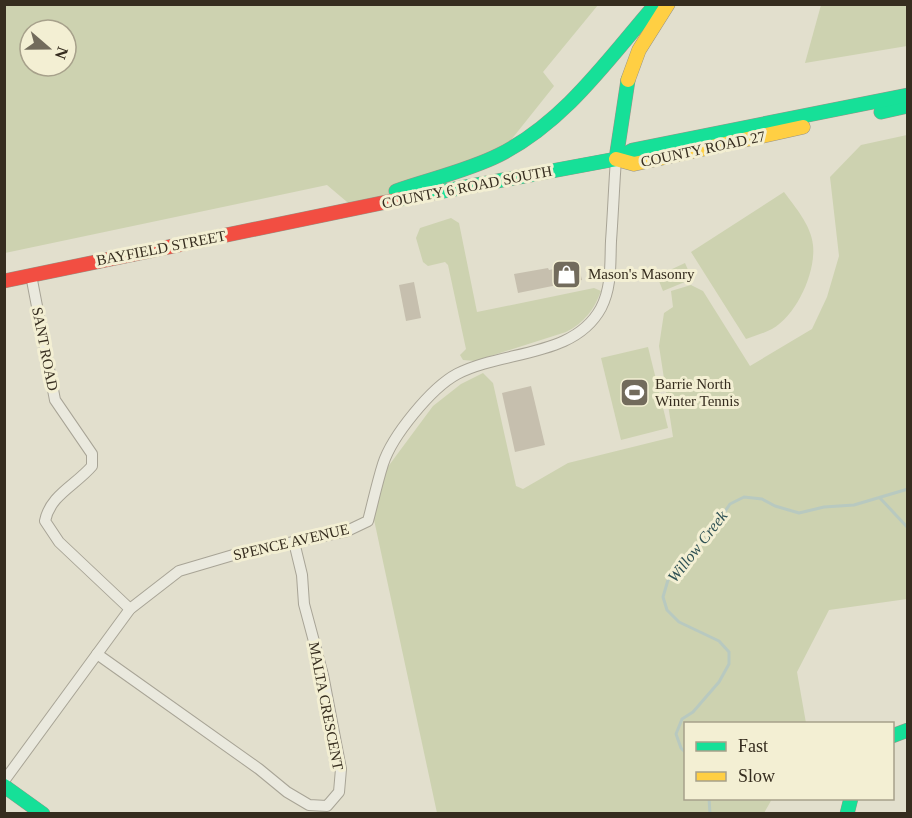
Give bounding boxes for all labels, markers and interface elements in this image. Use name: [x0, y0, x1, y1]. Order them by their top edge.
north arrow: [18, 18, 78, 78]
text: N: [52, 45, 72, 62]
street label: COUNTY ROAD 27: [639, 128, 767, 170]
street label: COUNTY 6 ROAD SOUTH: [380, 163, 554, 211]
street label: BAYFIELD STREET: [95, 228, 227, 268]
shop icon: Mason's Masonry: [551, 258, 583, 290]
place label: Mason's Masonry: [588, 266, 695, 282]
street label: SANT ROAD: [29, 306, 61, 392]
place label: Barrie North Winter Tennis: [655, 376, 739, 409]
sports icon: Barrie North Winter Tennis: [618, 377, 650, 409]
water label: Willow Creek: [664, 506, 731, 585]
street label: SPENCE AVENUE: [231, 521, 351, 563]
street label: MALTA CRESCENT: [306, 640, 346, 772]
legend: [684, 722, 894, 800]
text: Fast: [738, 736, 768, 756]
text: Slow: [738, 766, 775, 786]

